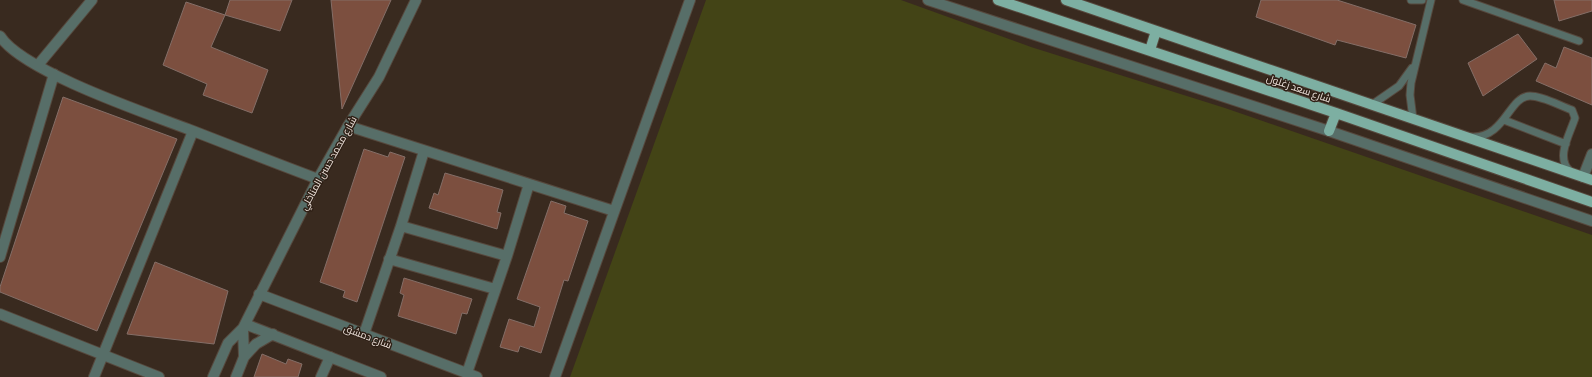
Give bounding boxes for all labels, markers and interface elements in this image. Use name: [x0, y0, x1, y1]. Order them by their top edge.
street label: شارع سعد زغلول: [1265, 71, 1333, 106]
street label: شارع محمد حسن المناخلي: [297, 114, 361, 213]
street label: شارع دمشق: [342, 321, 394, 352]

